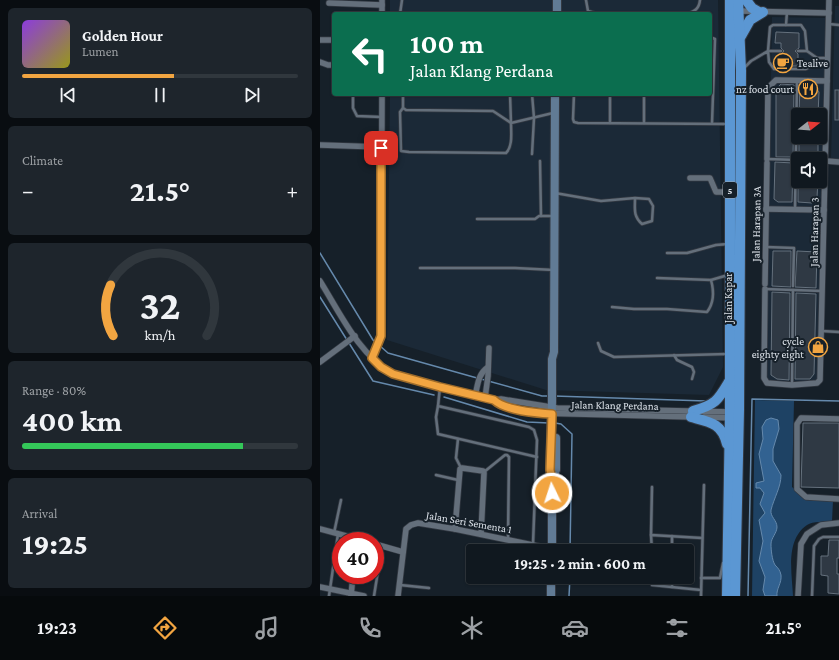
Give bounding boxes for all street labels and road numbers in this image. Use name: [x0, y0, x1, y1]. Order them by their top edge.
road number: 5: [723, 182, 737, 198]
street label: Jalan Harapan 3A: [749, 185, 764, 263]
street label: Jalan Harapan 3: [807, 197, 822, 268]
street label: Jalan Kapar: [722, 273, 735, 324]
street label: Jalan Klang Perdana: [570, 398, 659, 413]
street label: Jalan Seri Sementa 1: [424, 508, 513, 537]

